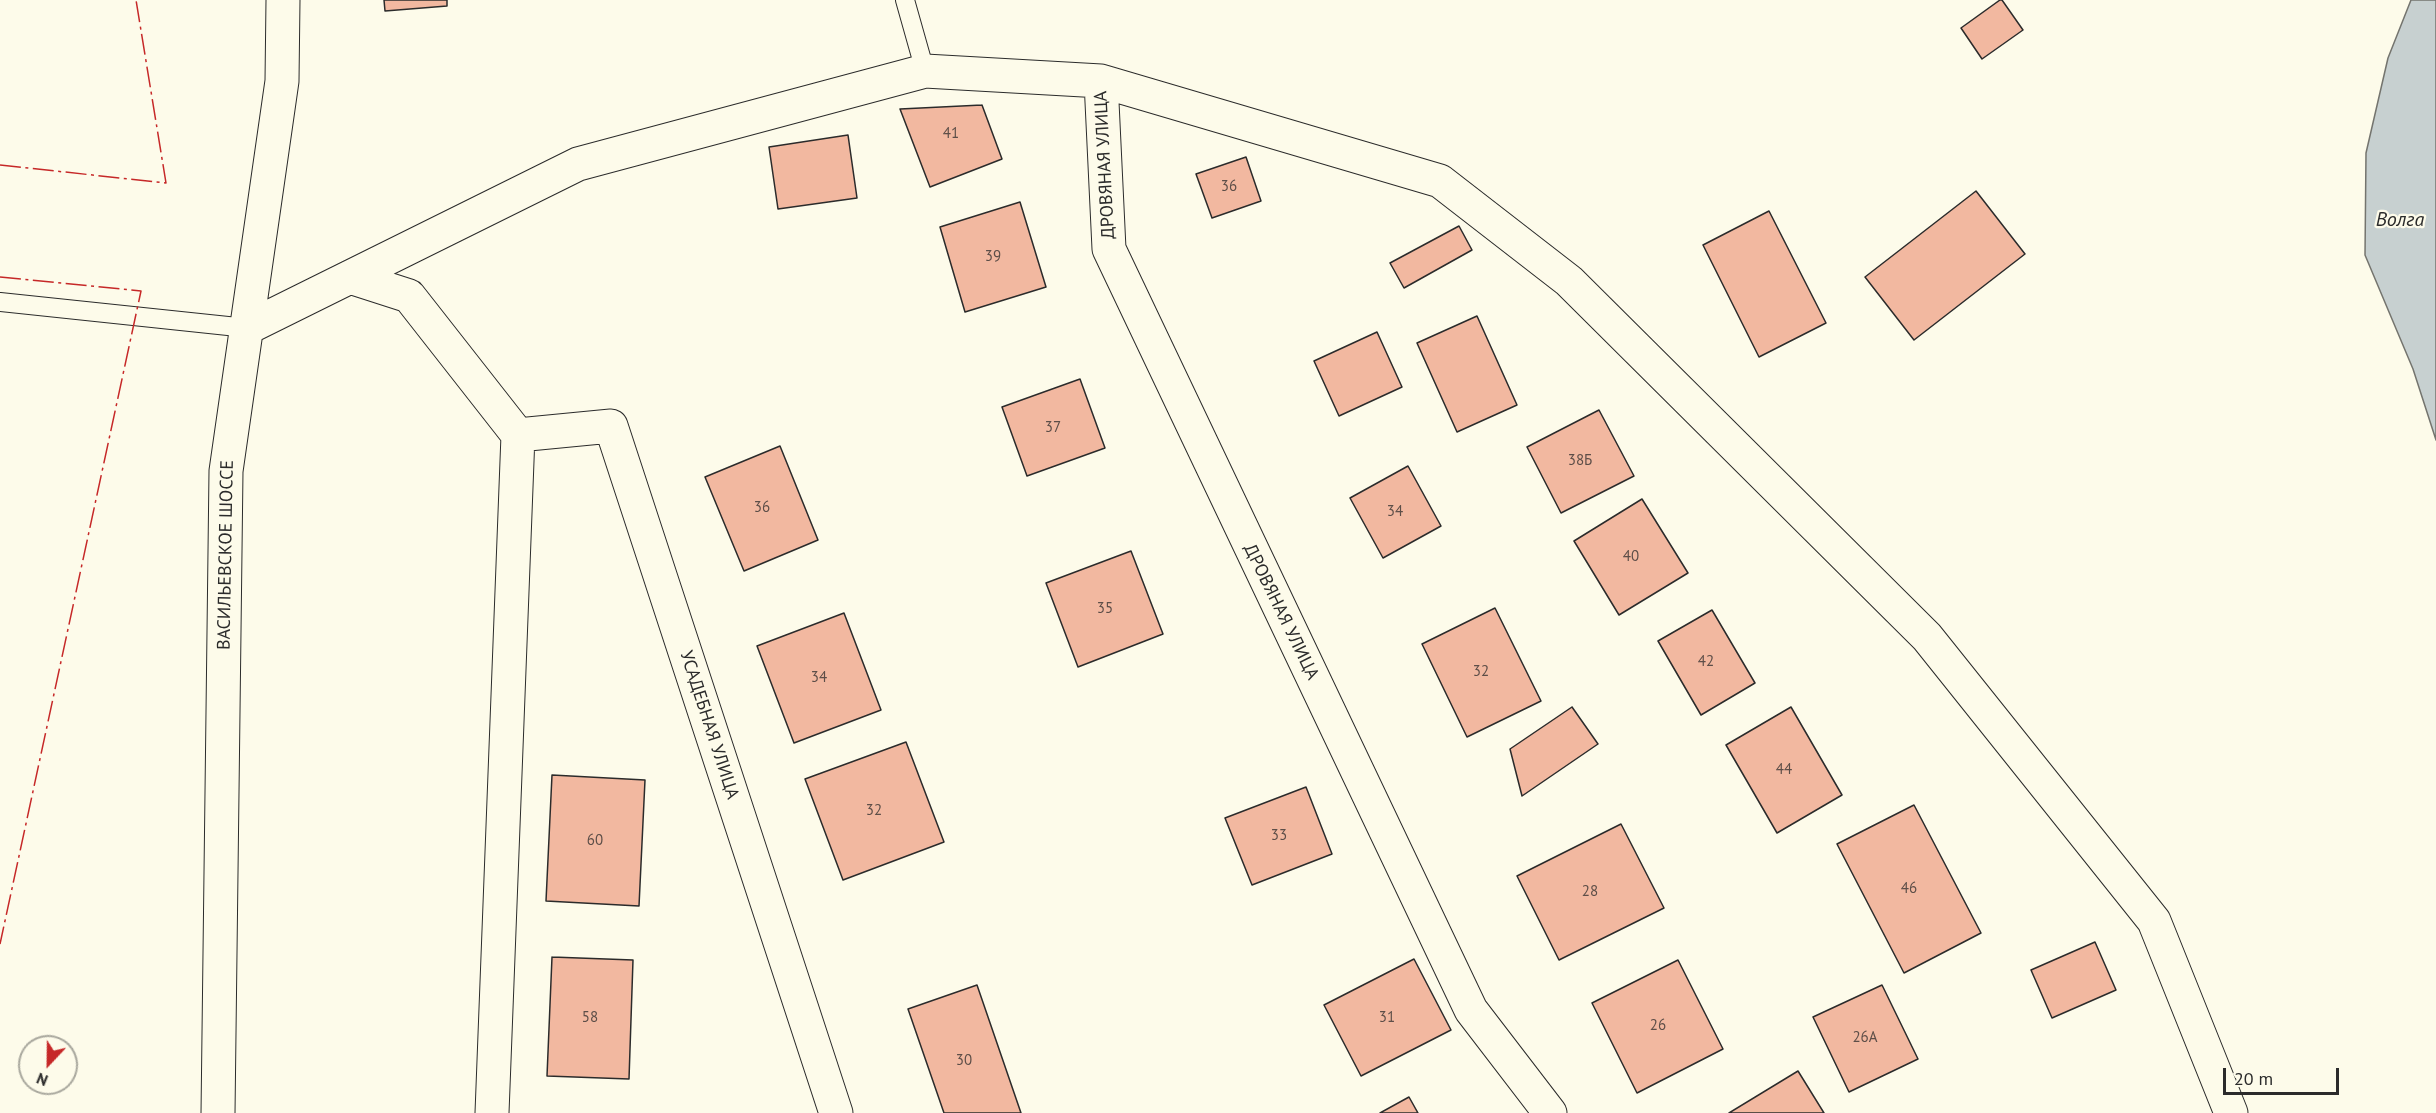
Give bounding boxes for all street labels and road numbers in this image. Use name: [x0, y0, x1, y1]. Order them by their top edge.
street label: ДРОВЯНАЯ УЛИЦА: [1090, 90, 1120, 240]
street label: ВАСИЛЬЕВСКОЕ ШОССЕ: [214, 460, 238, 650]
street label: ДРОВЯНАЯ УЛИЦА: [1239, 541, 1323, 683]
street label: УСАДЕБНАЯ УЛИЦА: [675, 648, 743, 802]

